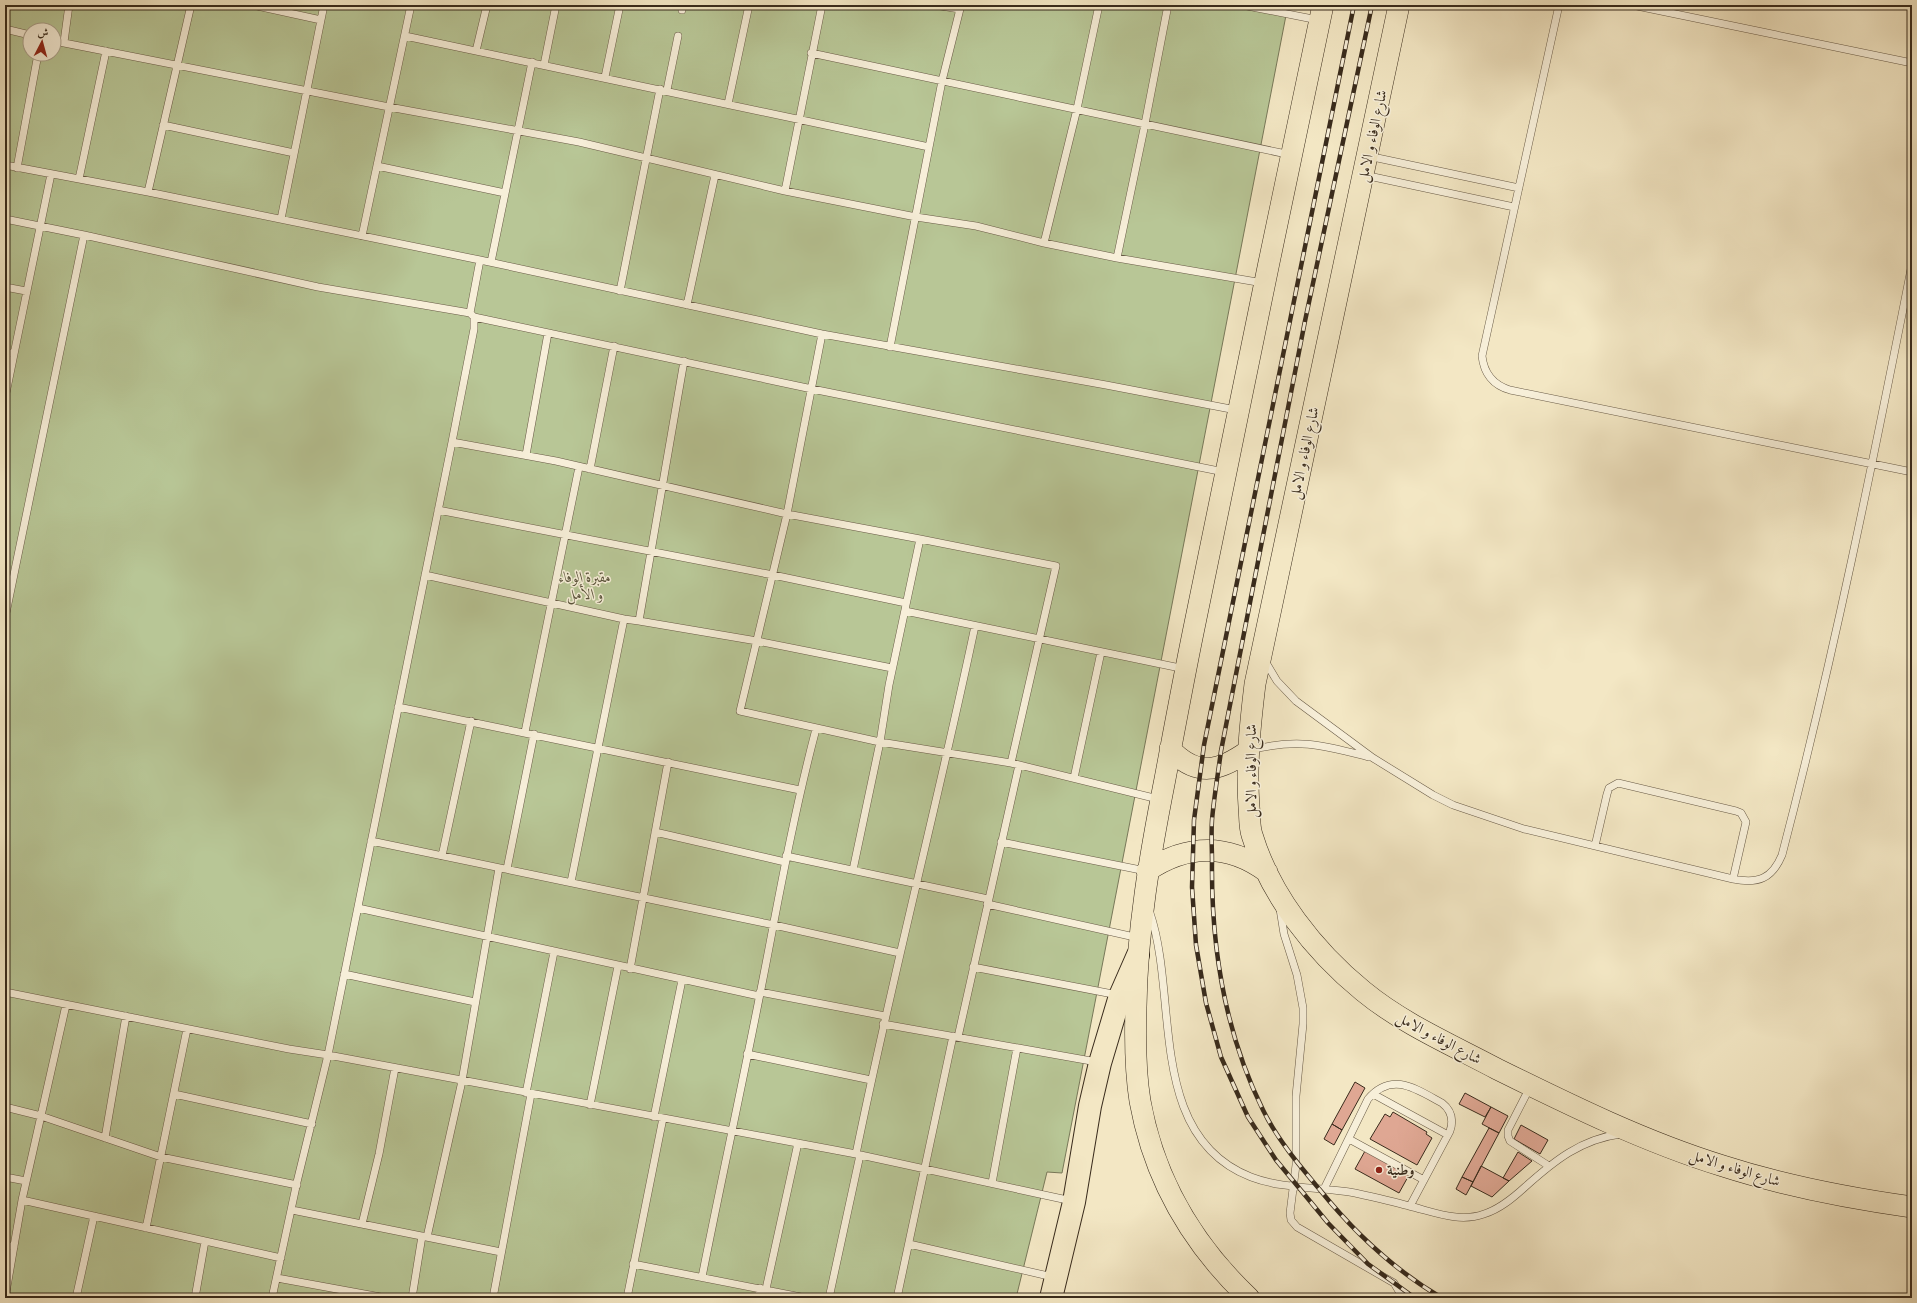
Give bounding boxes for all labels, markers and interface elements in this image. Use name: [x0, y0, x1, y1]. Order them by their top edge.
north arrow: [22, 22, 62, 62]
text: ش: [37, 25, 49, 41]
street label: شارع الوفاء و الامل: [1352, 88, 1394, 185]
street label: شارع الوفاء و الامل: [1284, 405, 1326, 502]
park label: مقبرة الوفاء و الأمل: [559, 567, 611, 605]
street label: شارع الوفاء و الامل: [1241, 724, 1264, 818]
street label: شارع الوفاء و الامل: [1391, 1007, 1485, 1072]
street label: شارع الوفاء و الامل: [1686, 1145, 1783, 1194]
place label: وطنية: [1387, 1160, 1415, 1180]
marker: وطنية: [1374, 1165, 1384, 1175]

